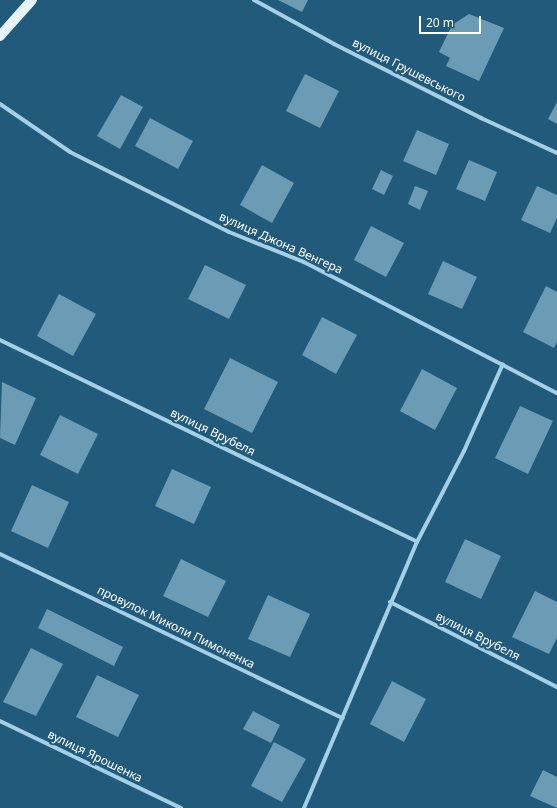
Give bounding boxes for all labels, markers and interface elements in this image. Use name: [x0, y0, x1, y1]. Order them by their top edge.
scale bar: [421, 8, 483, 34]
text: 20 m: [426, 14, 454, 31]
street label: вулиця Грушевського: [350, 35, 468, 105]
street label: вулиця Джона Венгера: [217, 209, 345, 277]
street label: вулиця Врубеля: [168, 405, 258, 459]
street label: провулок Миколи Пимоненка: [95, 583, 257, 671]
street label: вулиця Врубеля: [433, 609, 523, 663]
street label: вулиця Ярошенка: [45, 727, 145, 785]

